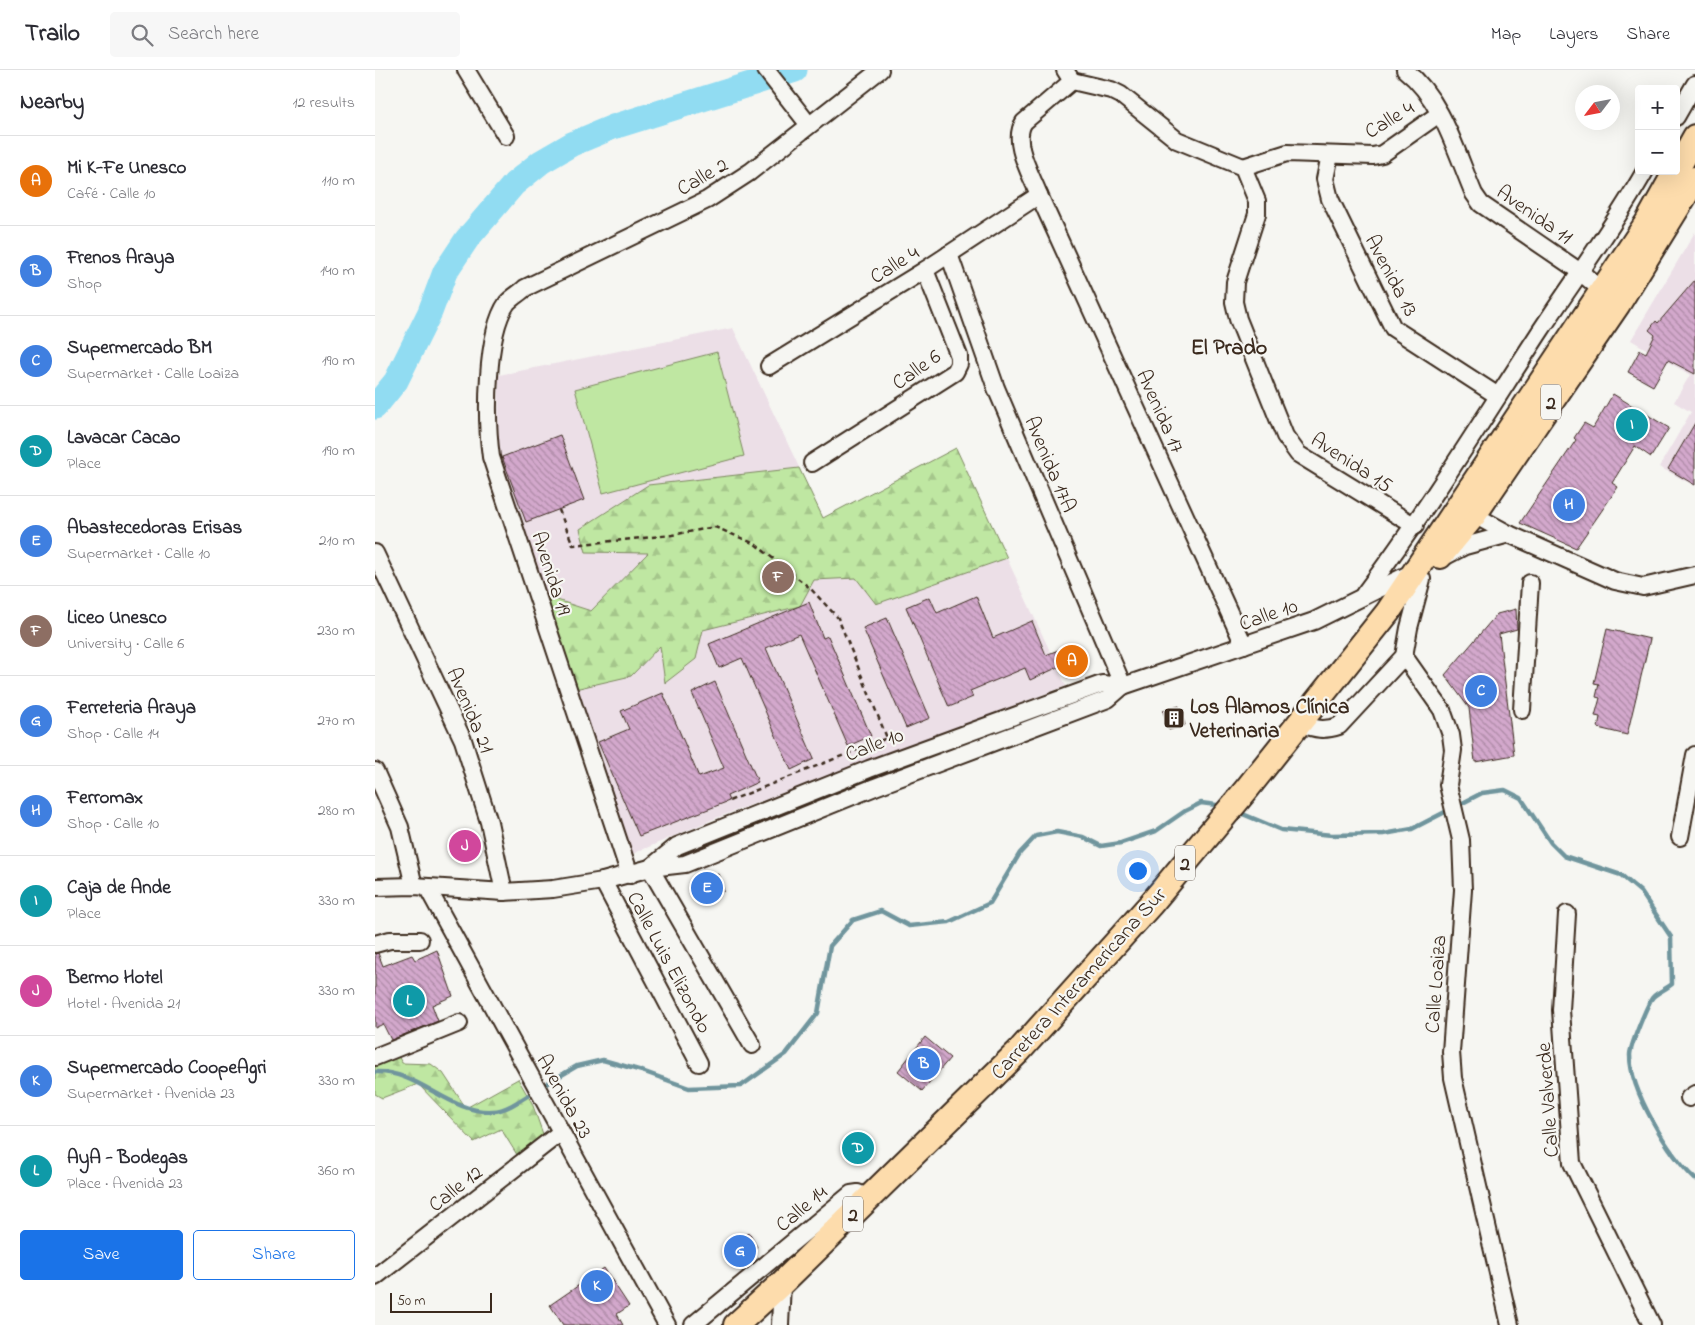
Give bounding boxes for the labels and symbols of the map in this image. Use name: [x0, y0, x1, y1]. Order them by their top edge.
north arrow: [1575, 85, 1620, 130]
street label: Calle 4: [1359, 94, 1421, 147]
street label: Calle 2: [672, 151, 734, 204]
street label: Avenida 11: [1490, 178, 1578, 253]
street label: Avenida 13: [1356, 230, 1424, 322]
street label: Calle 4: [865, 239, 926, 293]
district label: El Prado: [1191, 333, 1267, 365]
street label: Calle 6: [886, 343, 948, 398]
street label: Avenida 17: [1127, 365, 1191, 459]
road number: 2: [1541, 384, 1561, 420]
pin: I: [1616, 406, 1648, 444]
street label: Avenida 17A: [1015, 412, 1083, 518]
street label: Avenida 15: [1304, 426, 1398, 501]
pin: H: [1553, 486, 1585, 524]
street label: Avenida 19: [522, 528, 578, 620]
pin: F: [762, 558, 794, 596]
street label: Calle 10: [1235, 592, 1302, 640]
pin: A: [1056, 642, 1088, 680]
street label: Avenida 21: [438, 663, 501, 759]
pin: C: [1465, 672, 1497, 710]
place label: Los Alamos Clínica Veterinaria: [1189, 693, 1349, 747]
building icon: Los Alamos Clínica Veterinaria: [1162, 706, 1186, 730]
street label: Calle 10: [841, 721, 908, 771]
pin: J: [449, 827, 481, 865]
road number: 2: [1175, 846, 1195, 880]
your location: [1125, 858, 1151, 884]
pin: E: [691, 869, 723, 907]
street label: Carretera Interamericana Sur: [985, 881, 1175, 1087]
street label: Calle Luis Elizondo: [622, 887, 718, 1037]
street label: Calle Loaiza: [1419, 934, 1455, 1034]
pin: L: [393, 982, 425, 1020]
street label: Calle Valverde: [1530, 1041, 1568, 1158]
pin: B: [908, 1045, 940, 1083]
street label: Avenida 23: [528, 1049, 599, 1145]
pin: D: [842, 1129, 874, 1167]
street label: Calle 12: [423, 1159, 490, 1220]
street label: Calle 14: [770, 1179, 835, 1240]
road number: 2: [843, 1196, 863, 1232]
pin: G: [724, 1232, 756, 1270]
pin: K: [581, 1267, 613, 1305]
scale bar: [390, 1290, 493, 1313]

